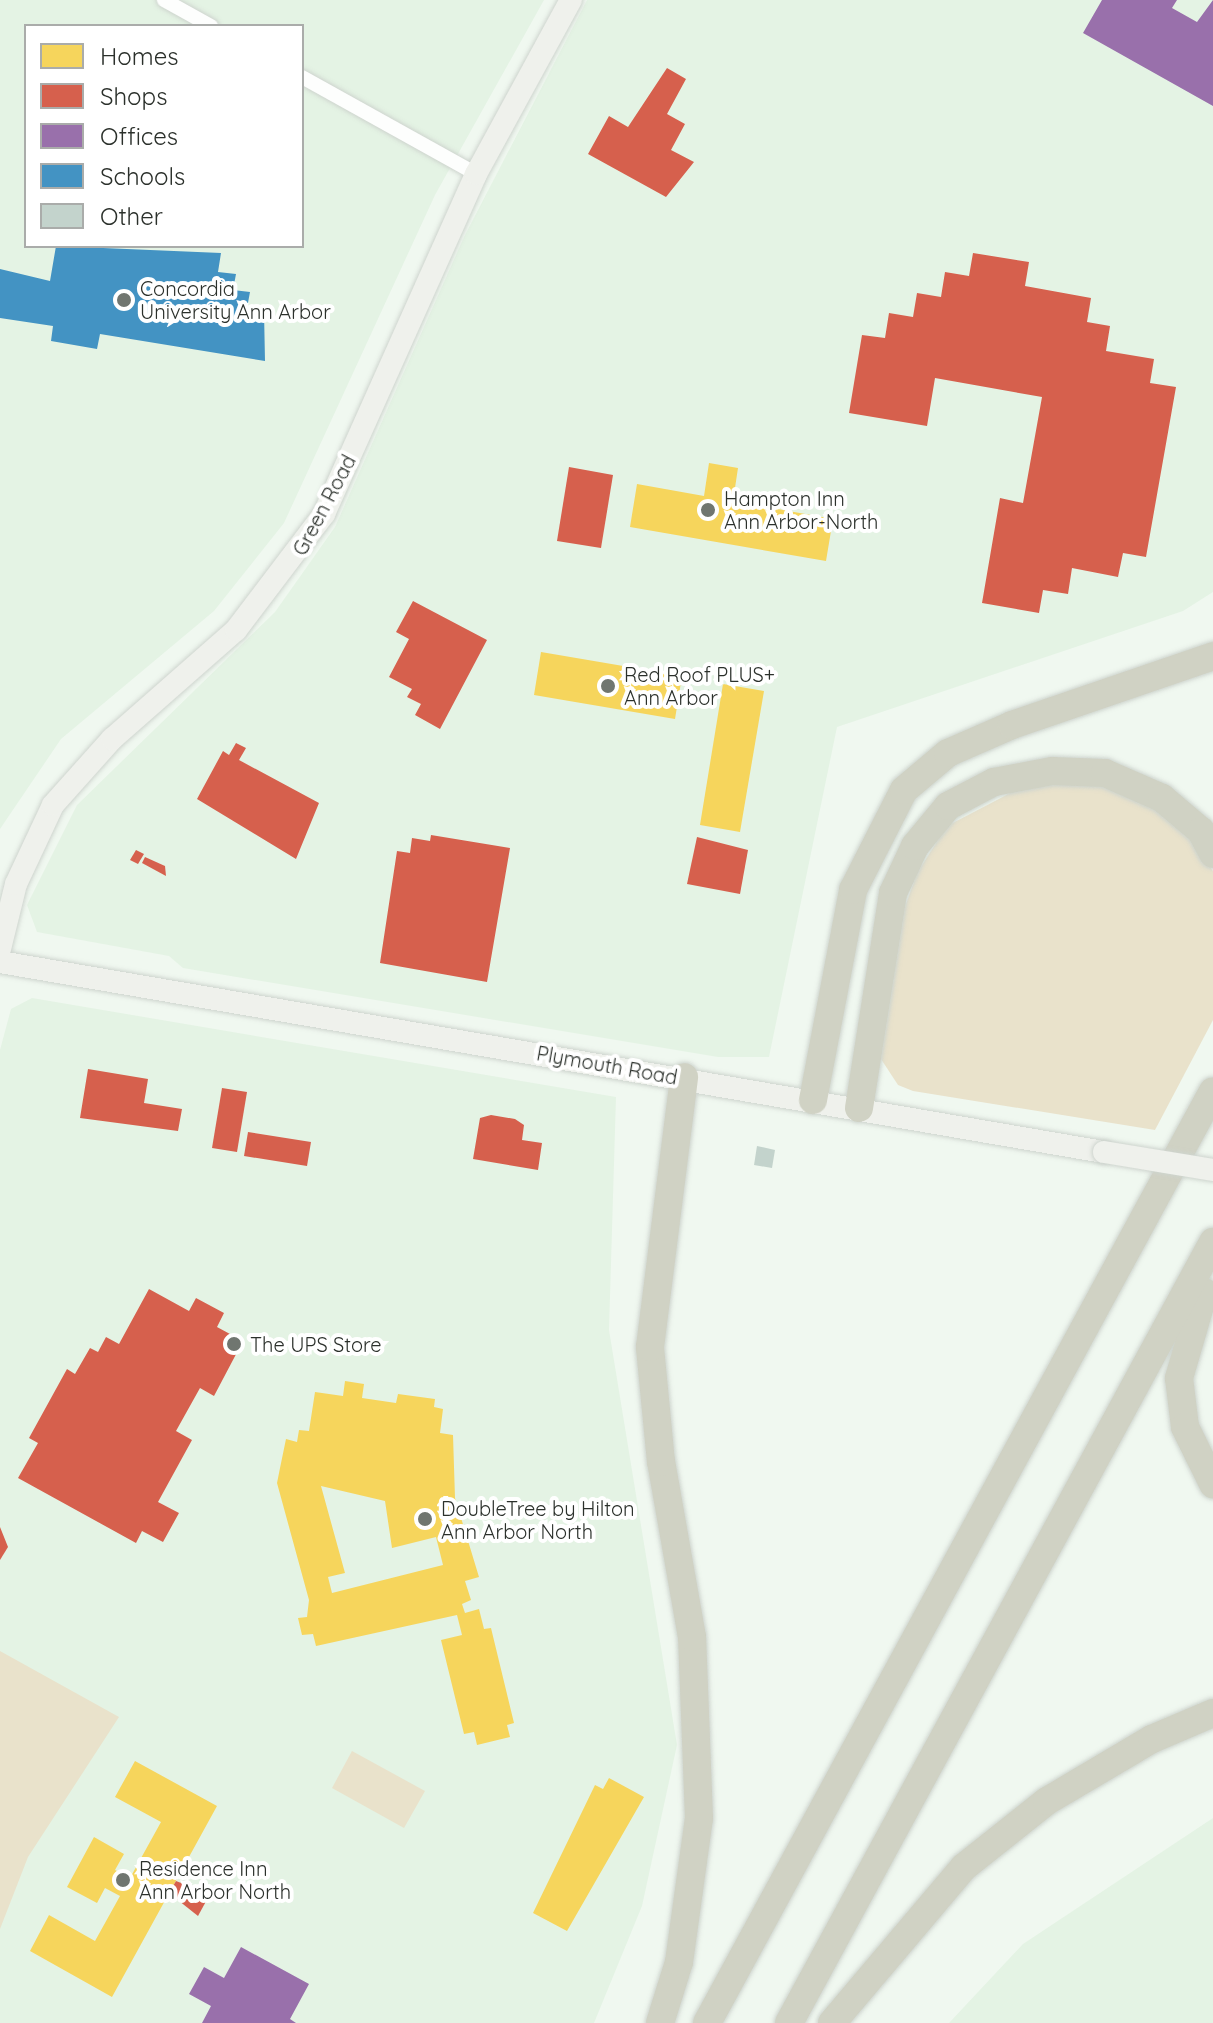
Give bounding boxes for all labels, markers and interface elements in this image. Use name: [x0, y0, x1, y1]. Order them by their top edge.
legend: [24, 24, 304, 248]
text: Homes: [100, 41, 178, 71]
text: Shops: [100, 81, 167, 111]
text: Offices: [100, 121, 178, 151]
text: Schools: [100, 161, 185, 191]
text: Other: [100, 201, 163, 231]
place label: Concordia University Ann Arbor: [140, 276, 331, 323]
marker: Concordia University Ann Arbor: [115, 291, 133, 309]
street label: Green Road: [287, 451, 361, 559]
place label: Hampton Inn Ann Arbor-North: [724, 486, 878, 533]
marker: Hampton Inn Ann Arbor-North: [699, 501, 717, 519]
place label: Red Roof PLUS+ Ann Arbor: [624, 662, 775, 709]
marker: Red Roof PLUS+ Ann Arbor: [599, 677, 617, 695]
street label: Plymouth Road: [535, 1041, 679, 1089]
place label: The UPS Store: [250, 1332, 382, 1356]
marker: The UPS Store: [225, 1335, 243, 1353]
place label: DoubleTree by Hilton Ann Arbor North: [441, 1496, 635, 1543]
marker: DoubleTree by Hilton Ann Arbor North: [416, 1510, 434, 1528]
place label: Residence Inn Ann Arbor North: [139, 1856, 291, 1903]
marker: Residence Inn Ann Arbor North: [114, 1871, 132, 1889]

